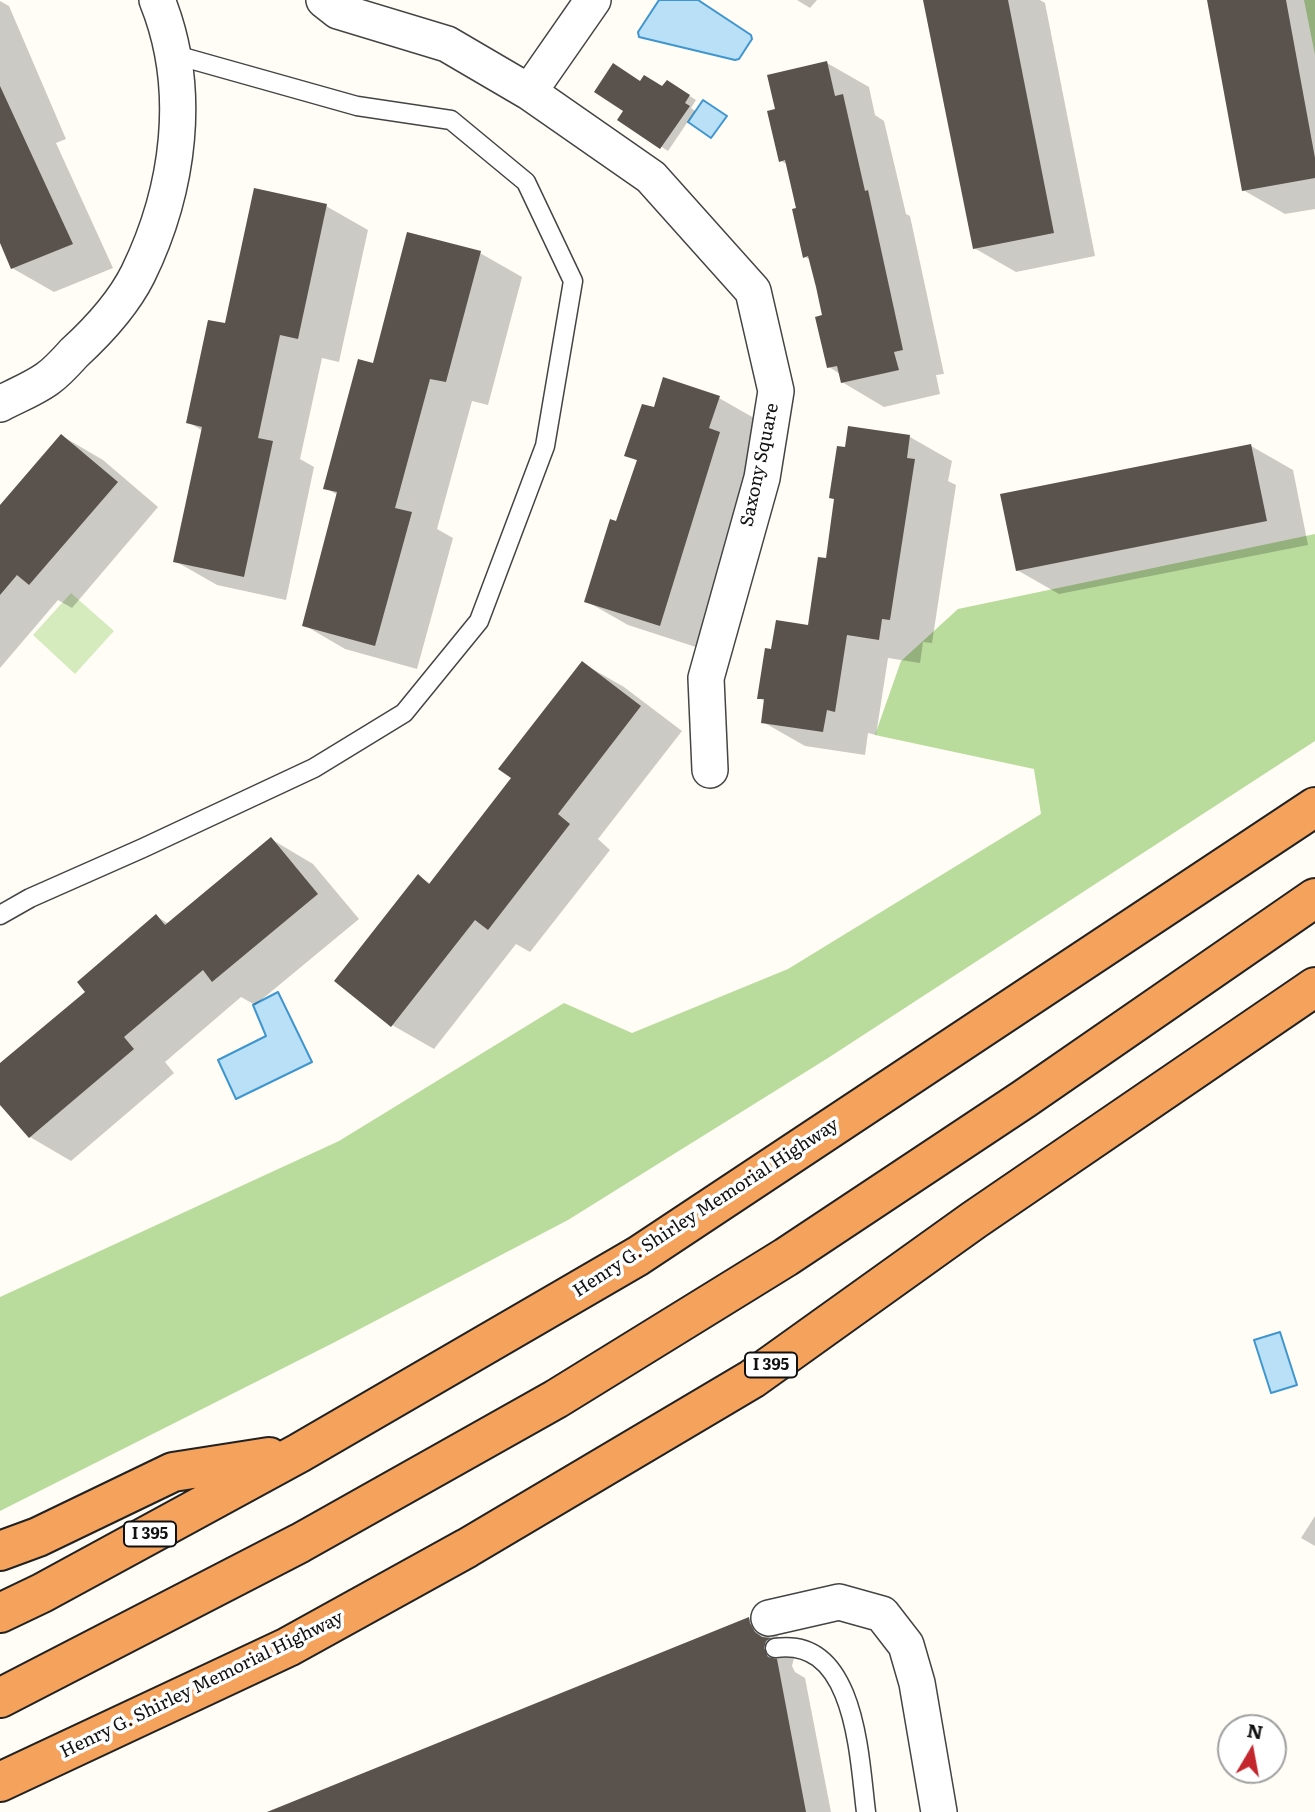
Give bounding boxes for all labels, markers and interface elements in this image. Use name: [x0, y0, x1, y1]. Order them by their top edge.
street label: Saxony Square: [736, 401, 784, 529]
street label: Henry G. Shirley Memorial Highway: [569, 1114, 843, 1302]
road number: I 395: [745, 1352, 797, 1378]
road number: I 395: [124, 1522, 176, 1546]
street label: Henry G. Shirley Memorial Highway: [57, 1607, 347, 1763]
north arrow: [1217, 1714, 1287, 1784]
text: N: [1245, 1715, 1266, 1745]

